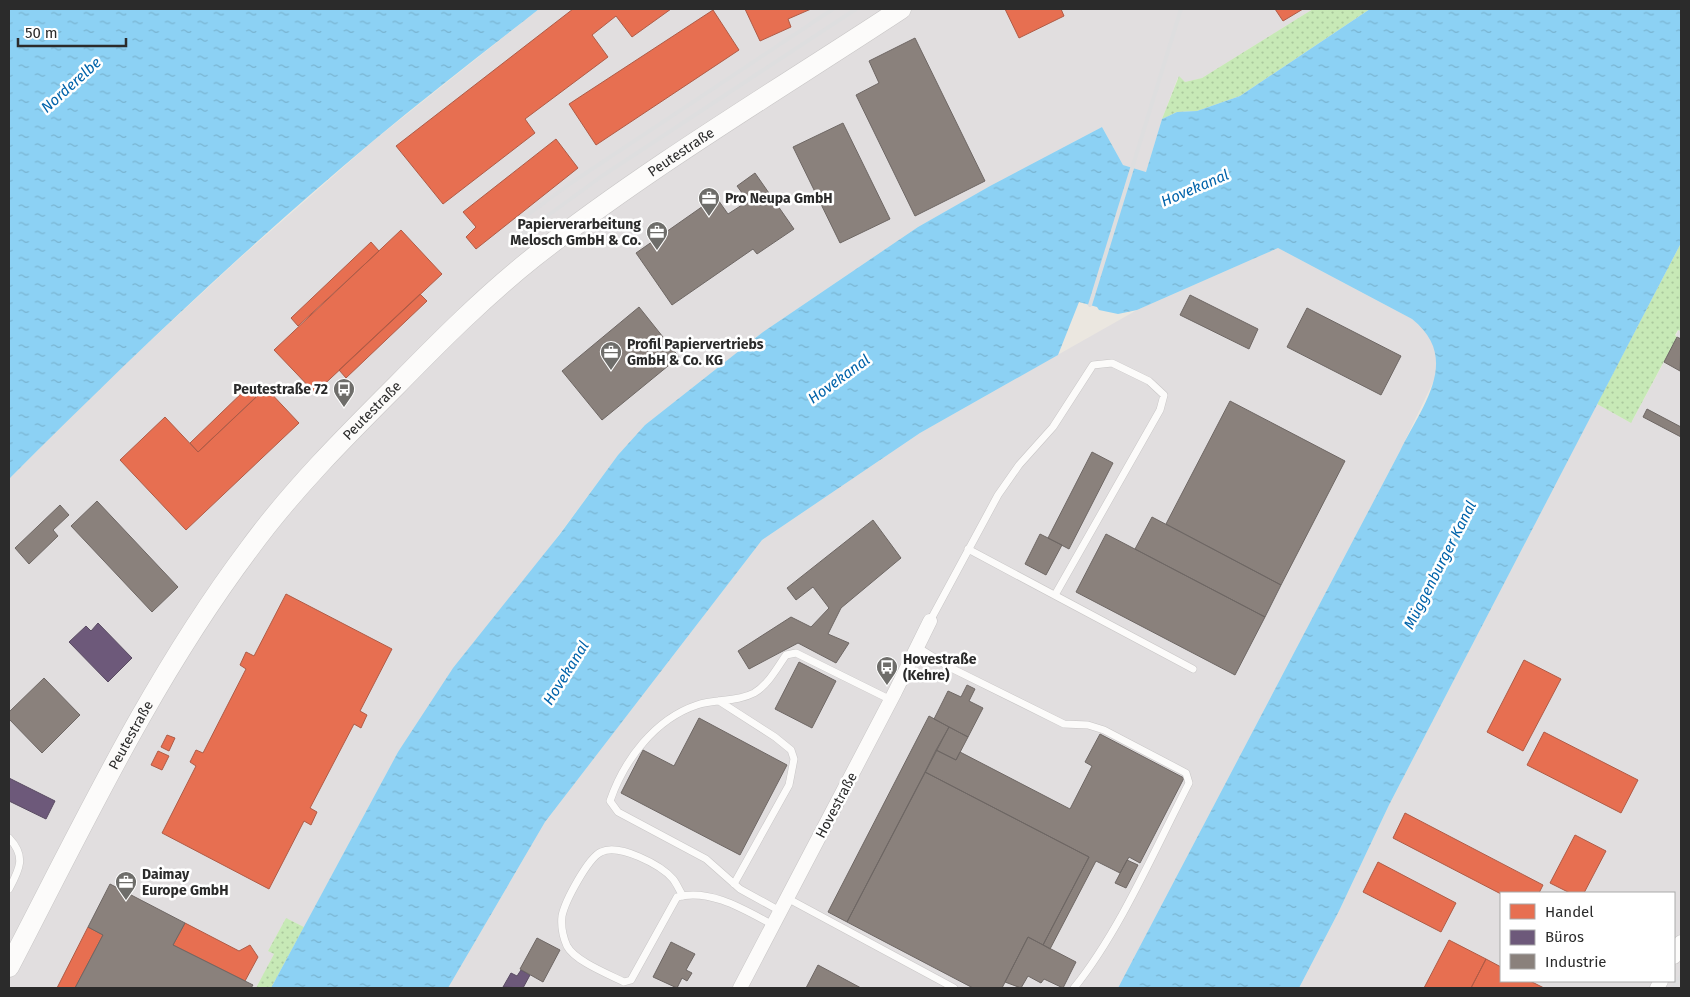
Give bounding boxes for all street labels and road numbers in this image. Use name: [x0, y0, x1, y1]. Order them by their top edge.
street label: Peutestraße: [645, 124, 717, 181]
street label: Peutestraße: [339, 378, 405, 444]
street label: Peutestraße: [105, 698, 157, 773]
street label: Hovestraße: [812, 769, 861, 841]

